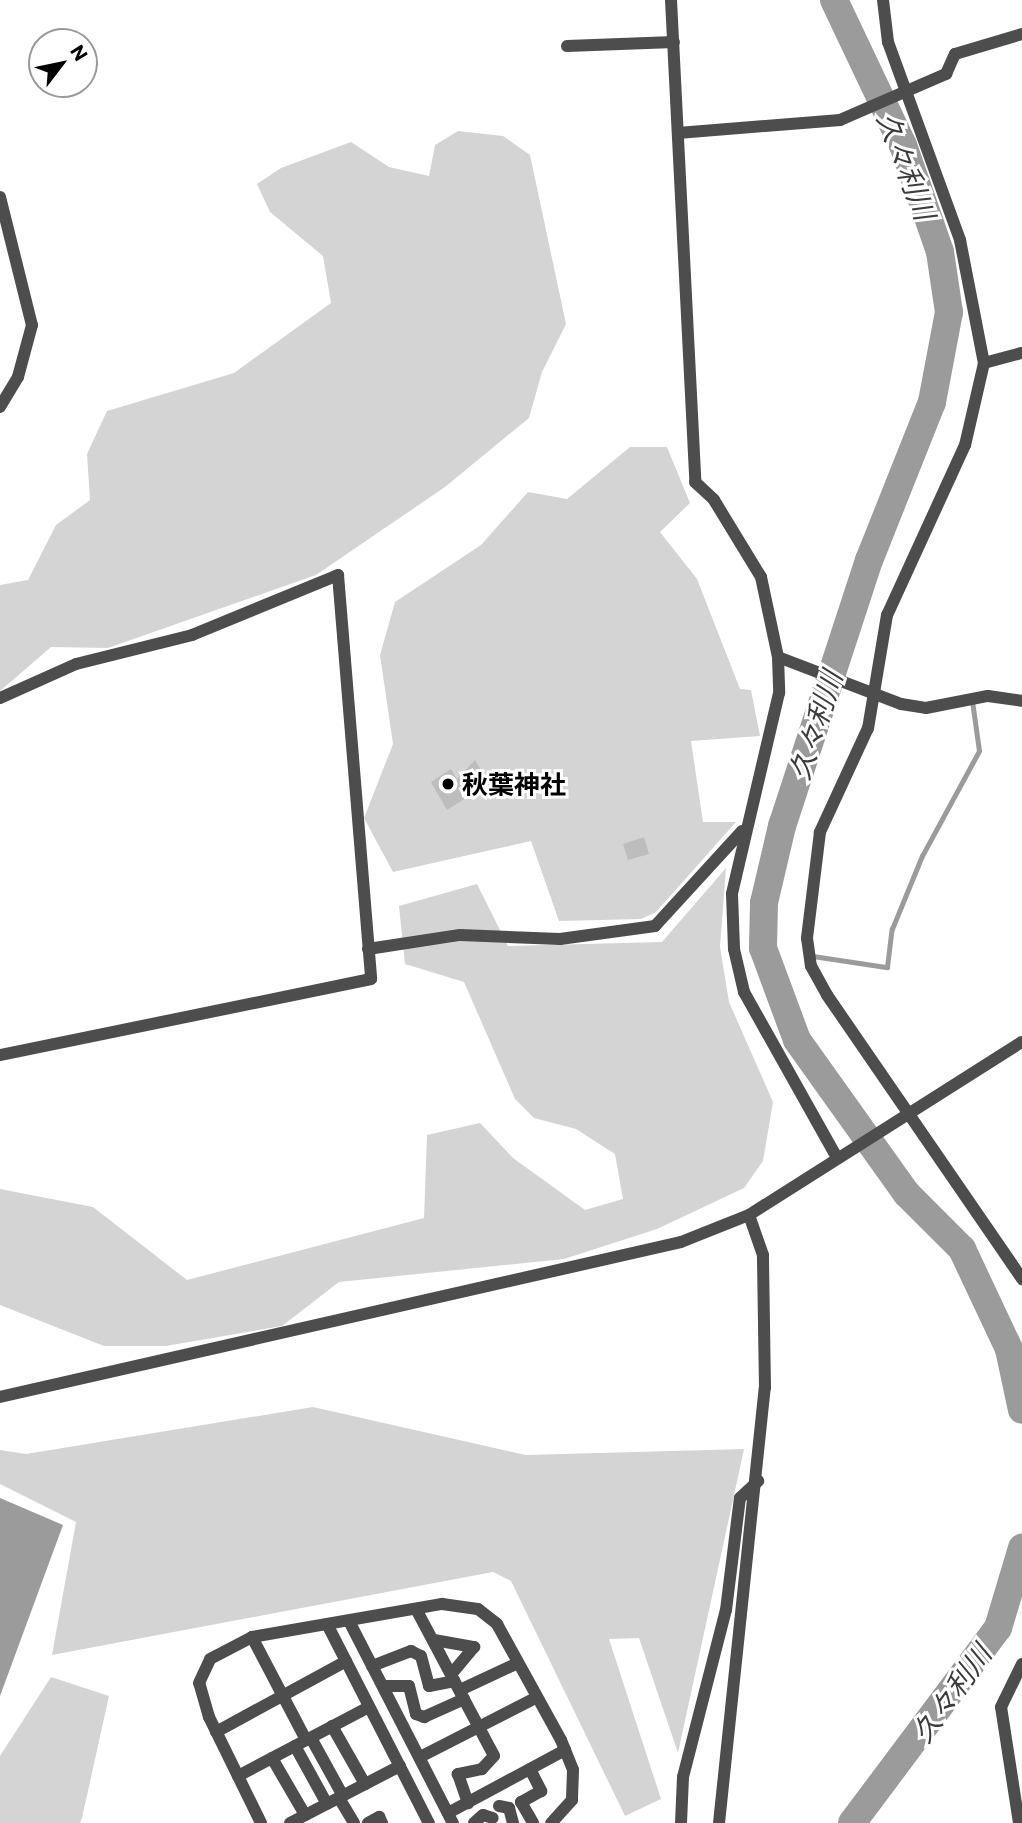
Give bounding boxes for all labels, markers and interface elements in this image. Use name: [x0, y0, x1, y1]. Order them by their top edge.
north arrow: [28, 28, 98, 98]
text: N: [66, 41, 93, 65]
water label: 久々利川: [871, 108, 943, 224]
water label: 久々利川: [782, 667, 848, 783]
place label: 秋葉神社: [462, 768, 566, 800]
marker: 秋葉神社: [440, 776, 456, 792]
water label: 久々利川: [904, 1638, 998, 1748]

